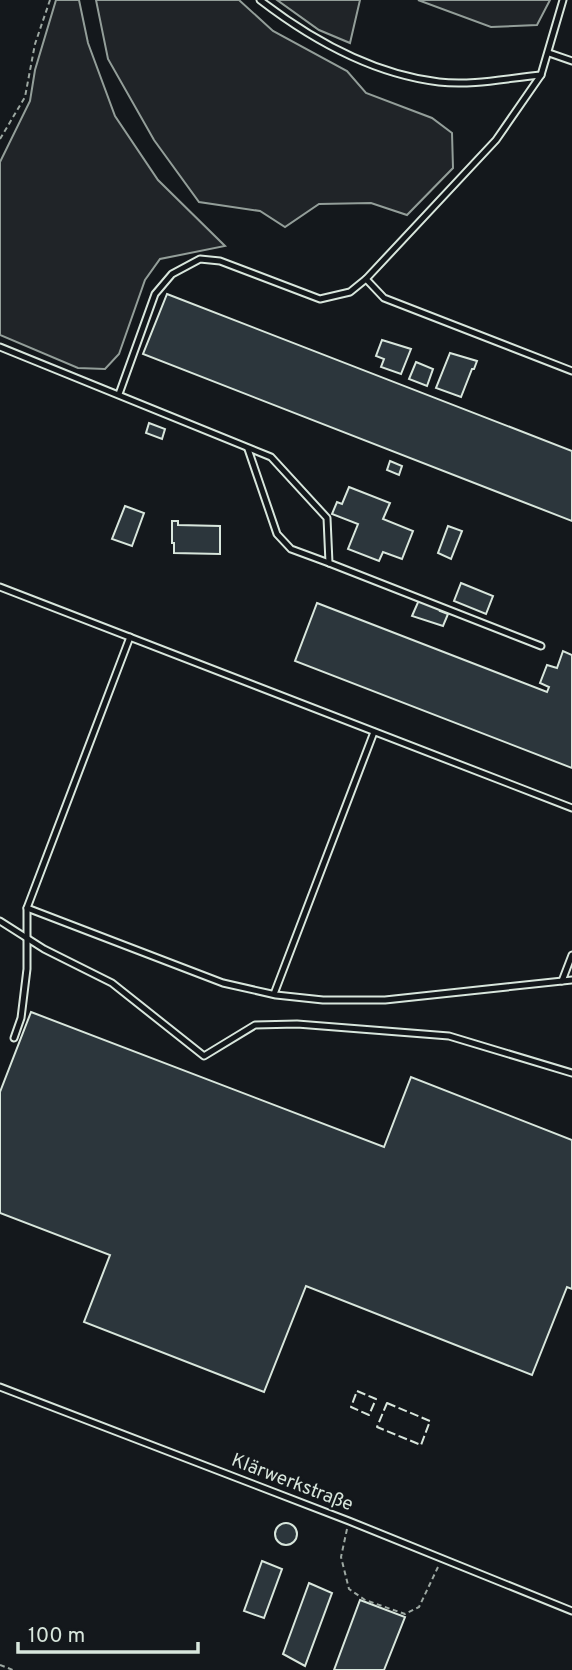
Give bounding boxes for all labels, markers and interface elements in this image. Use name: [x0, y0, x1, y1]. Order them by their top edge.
street label: Klärwerkstraße: [228, 1449, 356, 1517]
scale bar: [18, 1610, 198, 1654]
text: 100 m: [28, 1623, 85, 1650]

